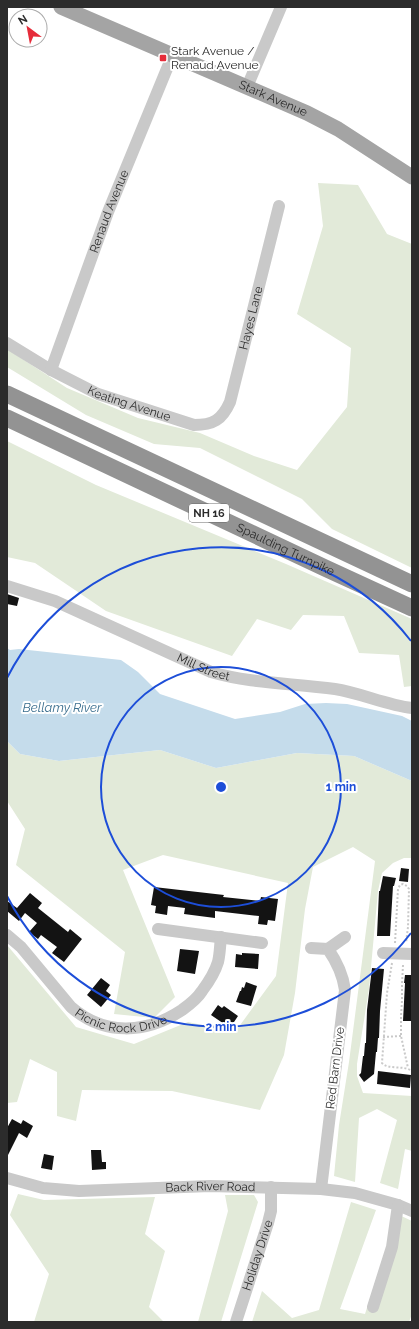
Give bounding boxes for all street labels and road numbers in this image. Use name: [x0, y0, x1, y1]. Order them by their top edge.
street label: Stark Avenue: [237, 77, 310, 119]
street label: Renaud Avenue: [87, 168, 132, 255]
street label: Hayes Lane: [236, 285, 266, 351]
street label: Keating Avenue: [85, 383, 172, 424]
road number: NH 16: [189, 504, 229, 522]
street label: Spaulding Turnpike: [234, 520, 337, 578]
street label: Mill Street: [175, 650, 231, 683]
street label: Picnic Rock Drive: [72, 1006, 169, 1035]
street label: Red Barn Drive: [323, 1026, 347, 1110]
street label: Back River Road: [165, 1179, 256, 1195]
street label: Holiday Drive: [240, 1218, 276, 1293]

